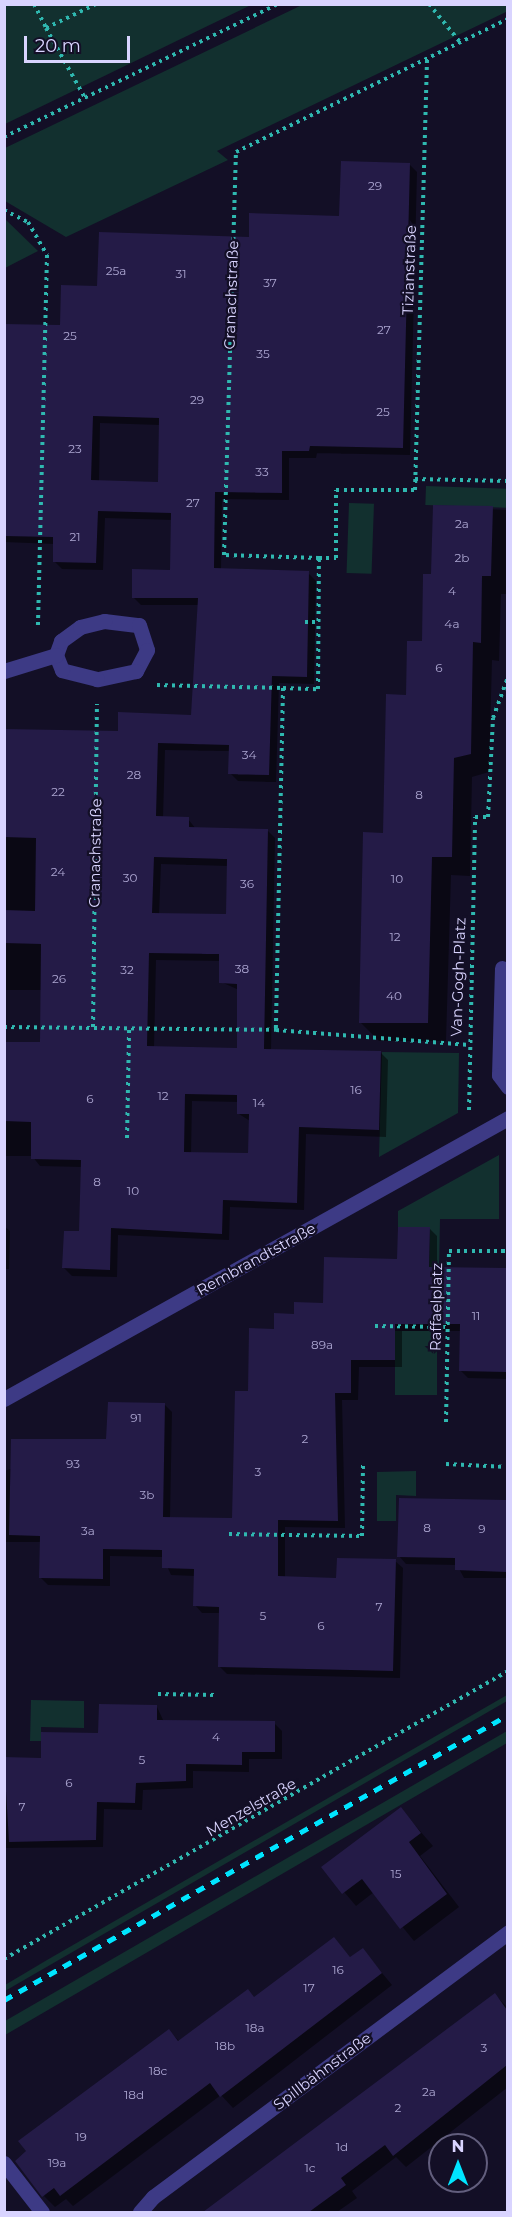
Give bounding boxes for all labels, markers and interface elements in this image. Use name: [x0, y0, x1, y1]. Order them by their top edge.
scale bar: [27, 24, 134, 62]
text: 20 m: [35, 35, 81, 57]
house number: 29: [368, 179, 382, 193]
street label: Tizianstraße: [398, 225, 420, 315]
street label: Cranachstraße: [220, 240, 242, 350]
house number: 25a: [106, 264, 126, 278]
house number: 31: [175, 267, 187, 281]
house number: 37: [263, 276, 277, 290]
house number: 27: [377, 323, 391, 337]
house number: 25: [63, 329, 77, 343]
house number: 35: [256, 347, 270, 361]
house number: 29: [190, 393, 204, 407]
house number: 25: [376, 405, 390, 419]
house number: 23: [68, 442, 82, 456]
house number: 33: [255, 465, 269, 479]
house number: 27: [186, 496, 200, 510]
house number: 2a: [455, 517, 469, 531]
house number: 21: [69, 530, 81, 544]
house number: 2b: [455, 551, 469, 565]
house number: 4: [448, 584, 456, 598]
house number: 4a: [444, 617, 460, 631]
house number: 6: [435, 661, 443, 675]
house number: 34: [242, 748, 256, 762]
house number: 28: [127, 768, 141, 782]
house number: 22: [51, 785, 65, 799]
house number: 8: [415, 788, 423, 802]
street label: Cranachstraße: [85, 798, 105, 908]
house number: 24: [51, 865, 65, 879]
house number: 30: [123, 871, 137, 885]
house number: 10: [391, 872, 403, 886]
house number: 36: [240, 877, 254, 891]
street label: Van-Gogh-Platz: [447, 917, 469, 1037]
house number: 12: [389, 930, 401, 944]
house number: 38: [235, 962, 249, 976]
house number: 32: [120, 963, 134, 977]
house number: 26: [52, 972, 66, 986]
house number: 40: [386, 989, 402, 1003]
house number: 16: [350, 1083, 362, 1097]
house number: 12: [157, 1089, 169, 1103]
house number: 6: [86, 1092, 94, 1106]
house number: 14: [253, 1096, 265, 1110]
house number: 8: [93, 1175, 101, 1189]
house number: 10: [127, 1184, 139, 1198]
street label: Rembrandtstraße: [193, 1219, 319, 1299]
street label: Raffaelplatz: [426, 1263, 446, 1351]
house number: 11: [472, 1309, 480, 1323]
house number: 89a: [311, 1338, 333, 1352]
house number: 91: [130, 1411, 142, 1425]
house number: 2: [302, 1432, 308, 1446]
house number: 93: [66, 1457, 80, 1471]
house number: 3: [255, 1465, 261, 1479]
house number: 3b: [140, 1488, 154, 1502]
house number: 8: [423, 1521, 431, 1535]
house number: 9: [478, 1522, 486, 1536]
house number: 3a: [81, 1524, 95, 1538]
house number: 7: [375, 1600, 383, 1614]
house number: 5: [260, 1609, 266, 1623]
house number: 6: [317, 1619, 325, 1633]
house number: 4: [212, 1730, 220, 1744]
house number: 5: [139, 1753, 145, 1767]
street label: Menzelstraße: [203, 1774, 299, 1840]
house number: 6: [65, 1776, 73, 1790]
house number: 7: [18, 1800, 26, 1814]
house number: 15: [390, 1867, 402, 1881]
house number: 16: [332, 1963, 344, 1977]
house number: 17: [303, 1981, 315, 1995]
house number: 18a: [245, 2021, 265, 2035]
street label: Spillbähnstraße: [270, 2028, 374, 2114]
house number: 18b: [215, 2039, 235, 2053]
house number: 3: [481, 2041, 487, 2055]
house number: 18c: [149, 2064, 167, 2078]
house number: 2a: [422, 2085, 436, 2099]
house number: 18d: [124, 2088, 144, 2102]
house number: 2: [395, 2101, 401, 2115]
house number: 19: [75, 2130, 87, 2144]
north arrow: [428, 2133, 488, 2193]
text: N: [452, 2137, 464, 2156]
house number: 1d: [336, 2140, 348, 2154]
house number: 19a: [48, 2156, 66, 2170]
house number: 1c: [304, 2161, 316, 2175]

